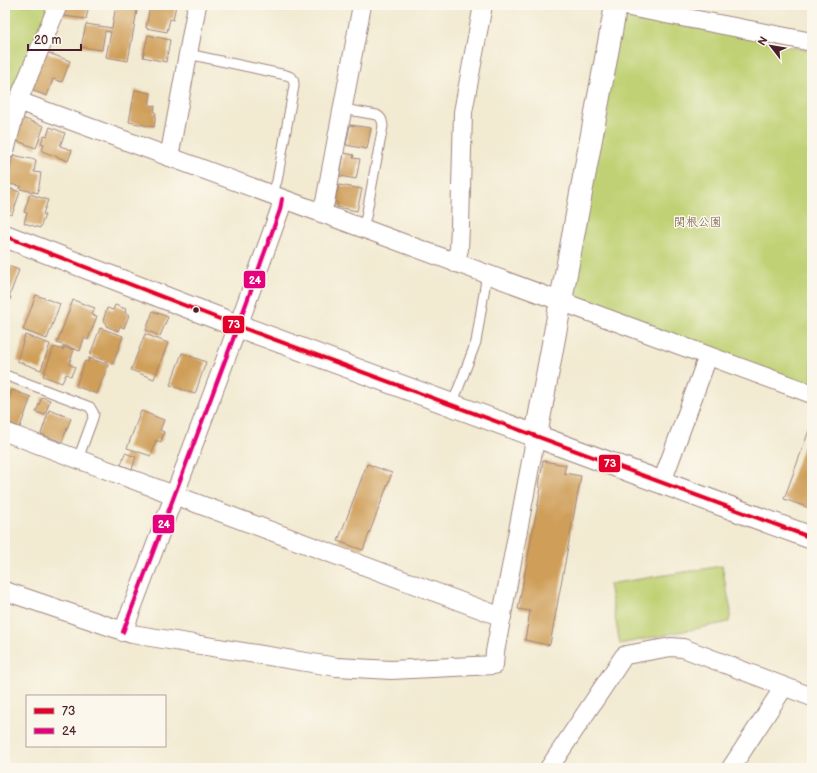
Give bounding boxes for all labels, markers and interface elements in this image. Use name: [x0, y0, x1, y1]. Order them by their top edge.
scale bar: [28, 26, 81, 52]
north arrow: [751, 26, 791, 66]
text: 20 m: [34, 33, 61, 48]
text: N: [755, 34, 771, 48]
park label: 関根公園: [674, 215, 722, 230]
line badge: 24: [243, 270, 266, 289]
text: 24: [249, 274, 262, 287]
unlabelled marker: [191, 305, 201, 315]
line badge: 73: [222, 315, 245, 334]
text: 73: [228, 318, 241, 331]
line badge: 73: [598, 454, 621, 473]
text: 73: [604, 457, 617, 470]
line badge: 24: [152, 514, 175, 534]
text: 24: [158, 518, 171, 531]
legend: [26, 695, 166, 747]
text: 73: [62, 704, 75, 719]
text: 24: [62, 724, 77, 739]

